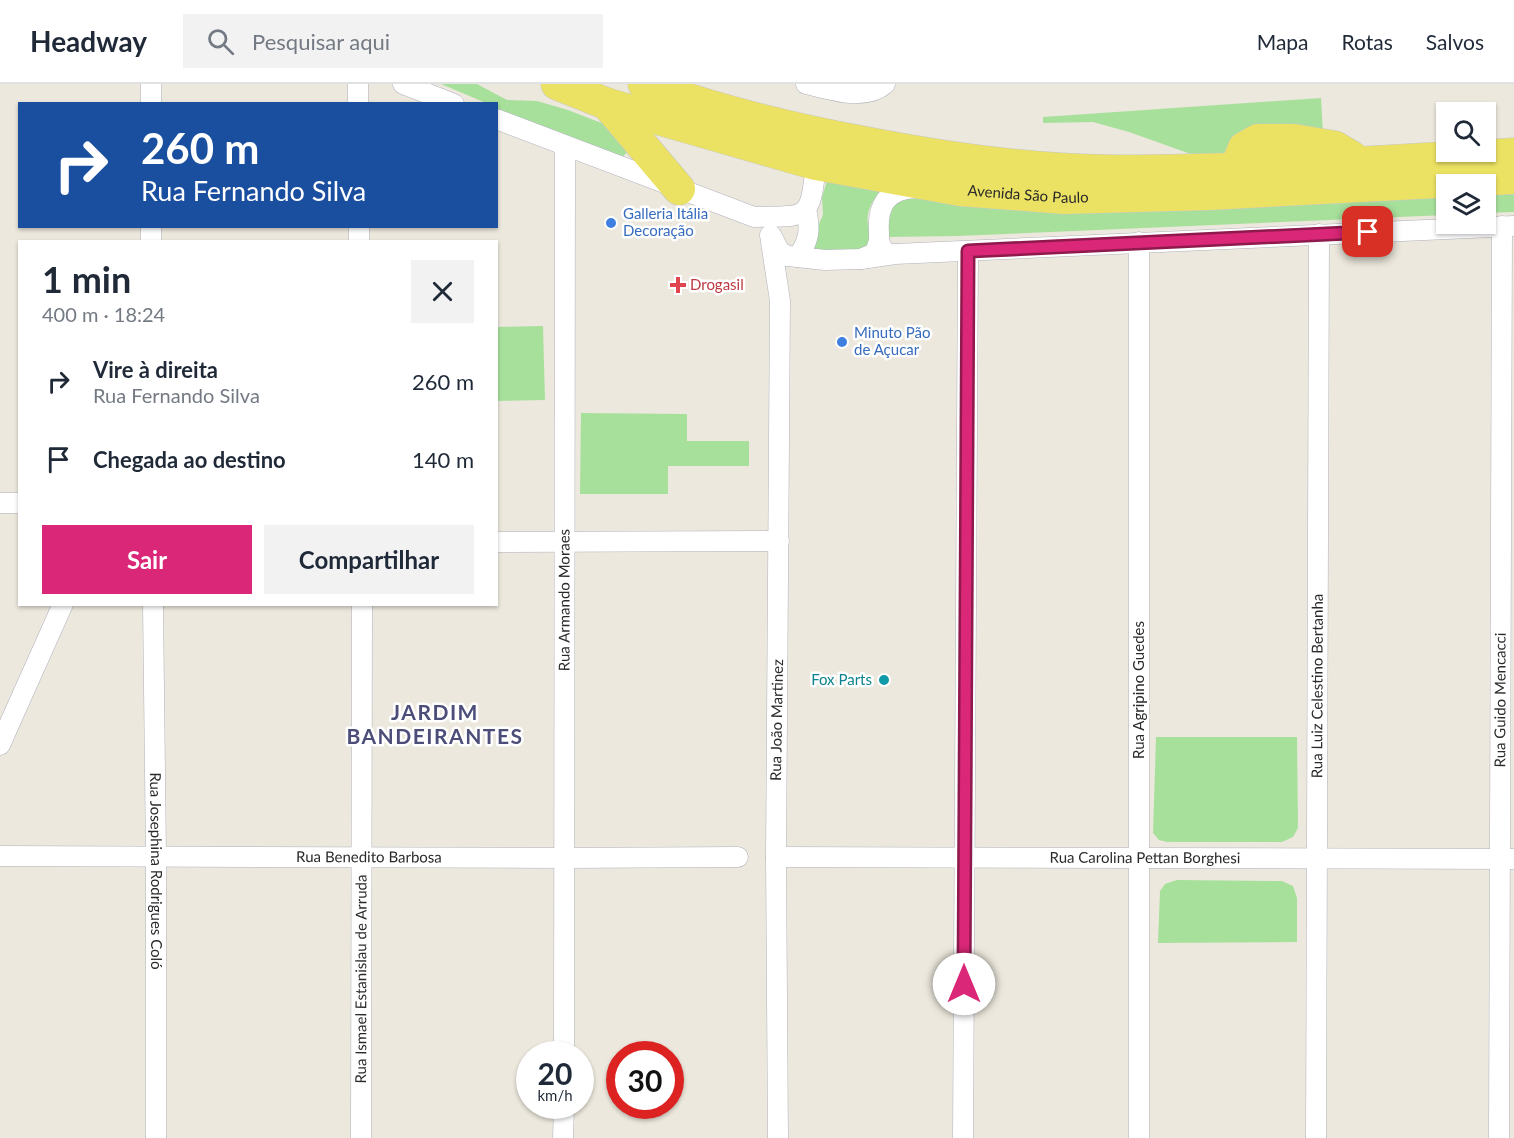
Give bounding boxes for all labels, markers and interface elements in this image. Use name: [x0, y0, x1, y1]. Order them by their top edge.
search box: [183, 14, 603, 68]
text: Headway: [30, 24, 147, 58]
icon: search: [204, 25, 237, 58]
text: Pesquisar aqui: [252, 28, 390, 55]
text: Mapa: [1257, 29, 1309, 54]
text: Rotas: [1342, 29, 1393, 54]
text: Salvos: [1426, 29, 1484, 54]
map controls: [1436, 102, 1496, 234]
button: search: [1436, 102, 1496, 162]
text: 260 m: [141, 123, 259, 173]
icon: right: [42, 126, 120, 204]
text: Rua Fernando Silva: [141, 174, 366, 207]
button: layers: [1436, 174, 1496, 234]
street label: Avenida São Paulo: [967, 181, 1089, 206]
place label: Galleria Itália Decoração: [623, 204, 708, 239]
pin: [1342, 206, 1393, 257]
icon: arrive: [1351, 215, 1384, 248]
marker: Galleria Itália Decoração: [604, 216, 618, 230]
text: 1 min: [42, 257, 131, 301]
button: close: [411, 260, 474, 323]
place label: Drogasil: [690, 275, 744, 293]
marker: Drogasil: [671, 278, 685, 292]
text: 400 m · 18:24: [42, 302, 165, 326]
place label: Minuto Pão de Açucar: [854, 323, 931, 358]
marker: Minuto Pão de Açucar: [835, 335, 849, 349]
text: Vire à direita: [93, 356, 218, 383]
icon: right: [42, 365, 75, 398]
text: 260 m: [412, 368, 474, 395]
text: Rua Fernando Silva: [93, 383, 260, 407]
icon: arrive: [42, 443, 75, 476]
text: Chegada ao destino: [93, 446, 286, 473]
text: 140 m: [412, 446, 474, 473]
button: Sair: [42, 525, 252, 594]
button: Compartilhar: [264, 525, 474, 594]
street label: Rua Armando Moraes: [554, 529, 573, 671]
street label: Rua Luiz Celestino Bertanha: [1307, 594, 1326, 778]
street label: Rua Agripino Guedes: [1129, 621, 1147, 759]
street label: Rua Guido Mencacci: [1490, 633, 1509, 767]
street label: Rua João Martinez: [766, 659, 786, 781]
place label: Fox Parts: [811, 670, 872, 688]
marker: Fox Parts: [877, 673, 891, 687]
district label: JARDIM BANDEIRANTES: [346, 699, 524, 748]
street label: Rua Josephina Rodrigues Coló: [147, 772, 166, 970]
street label: Rua Benedito Barbosa: [296, 847, 442, 866]
street label: Rua Carolina Pettan Borghesi: [1050, 848, 1240, 866]
street label: Rua Ismael Estanislau de Arruda: [351, 874, 369, 1084]
position arrow: [932, 952, 996, 1016]
speed limit sign: 30: [606, 1041, 684, 1119]
text: 20: [538, 1055, 572, 1091]
text: km/h: [537, 1086, 573, 1104]

